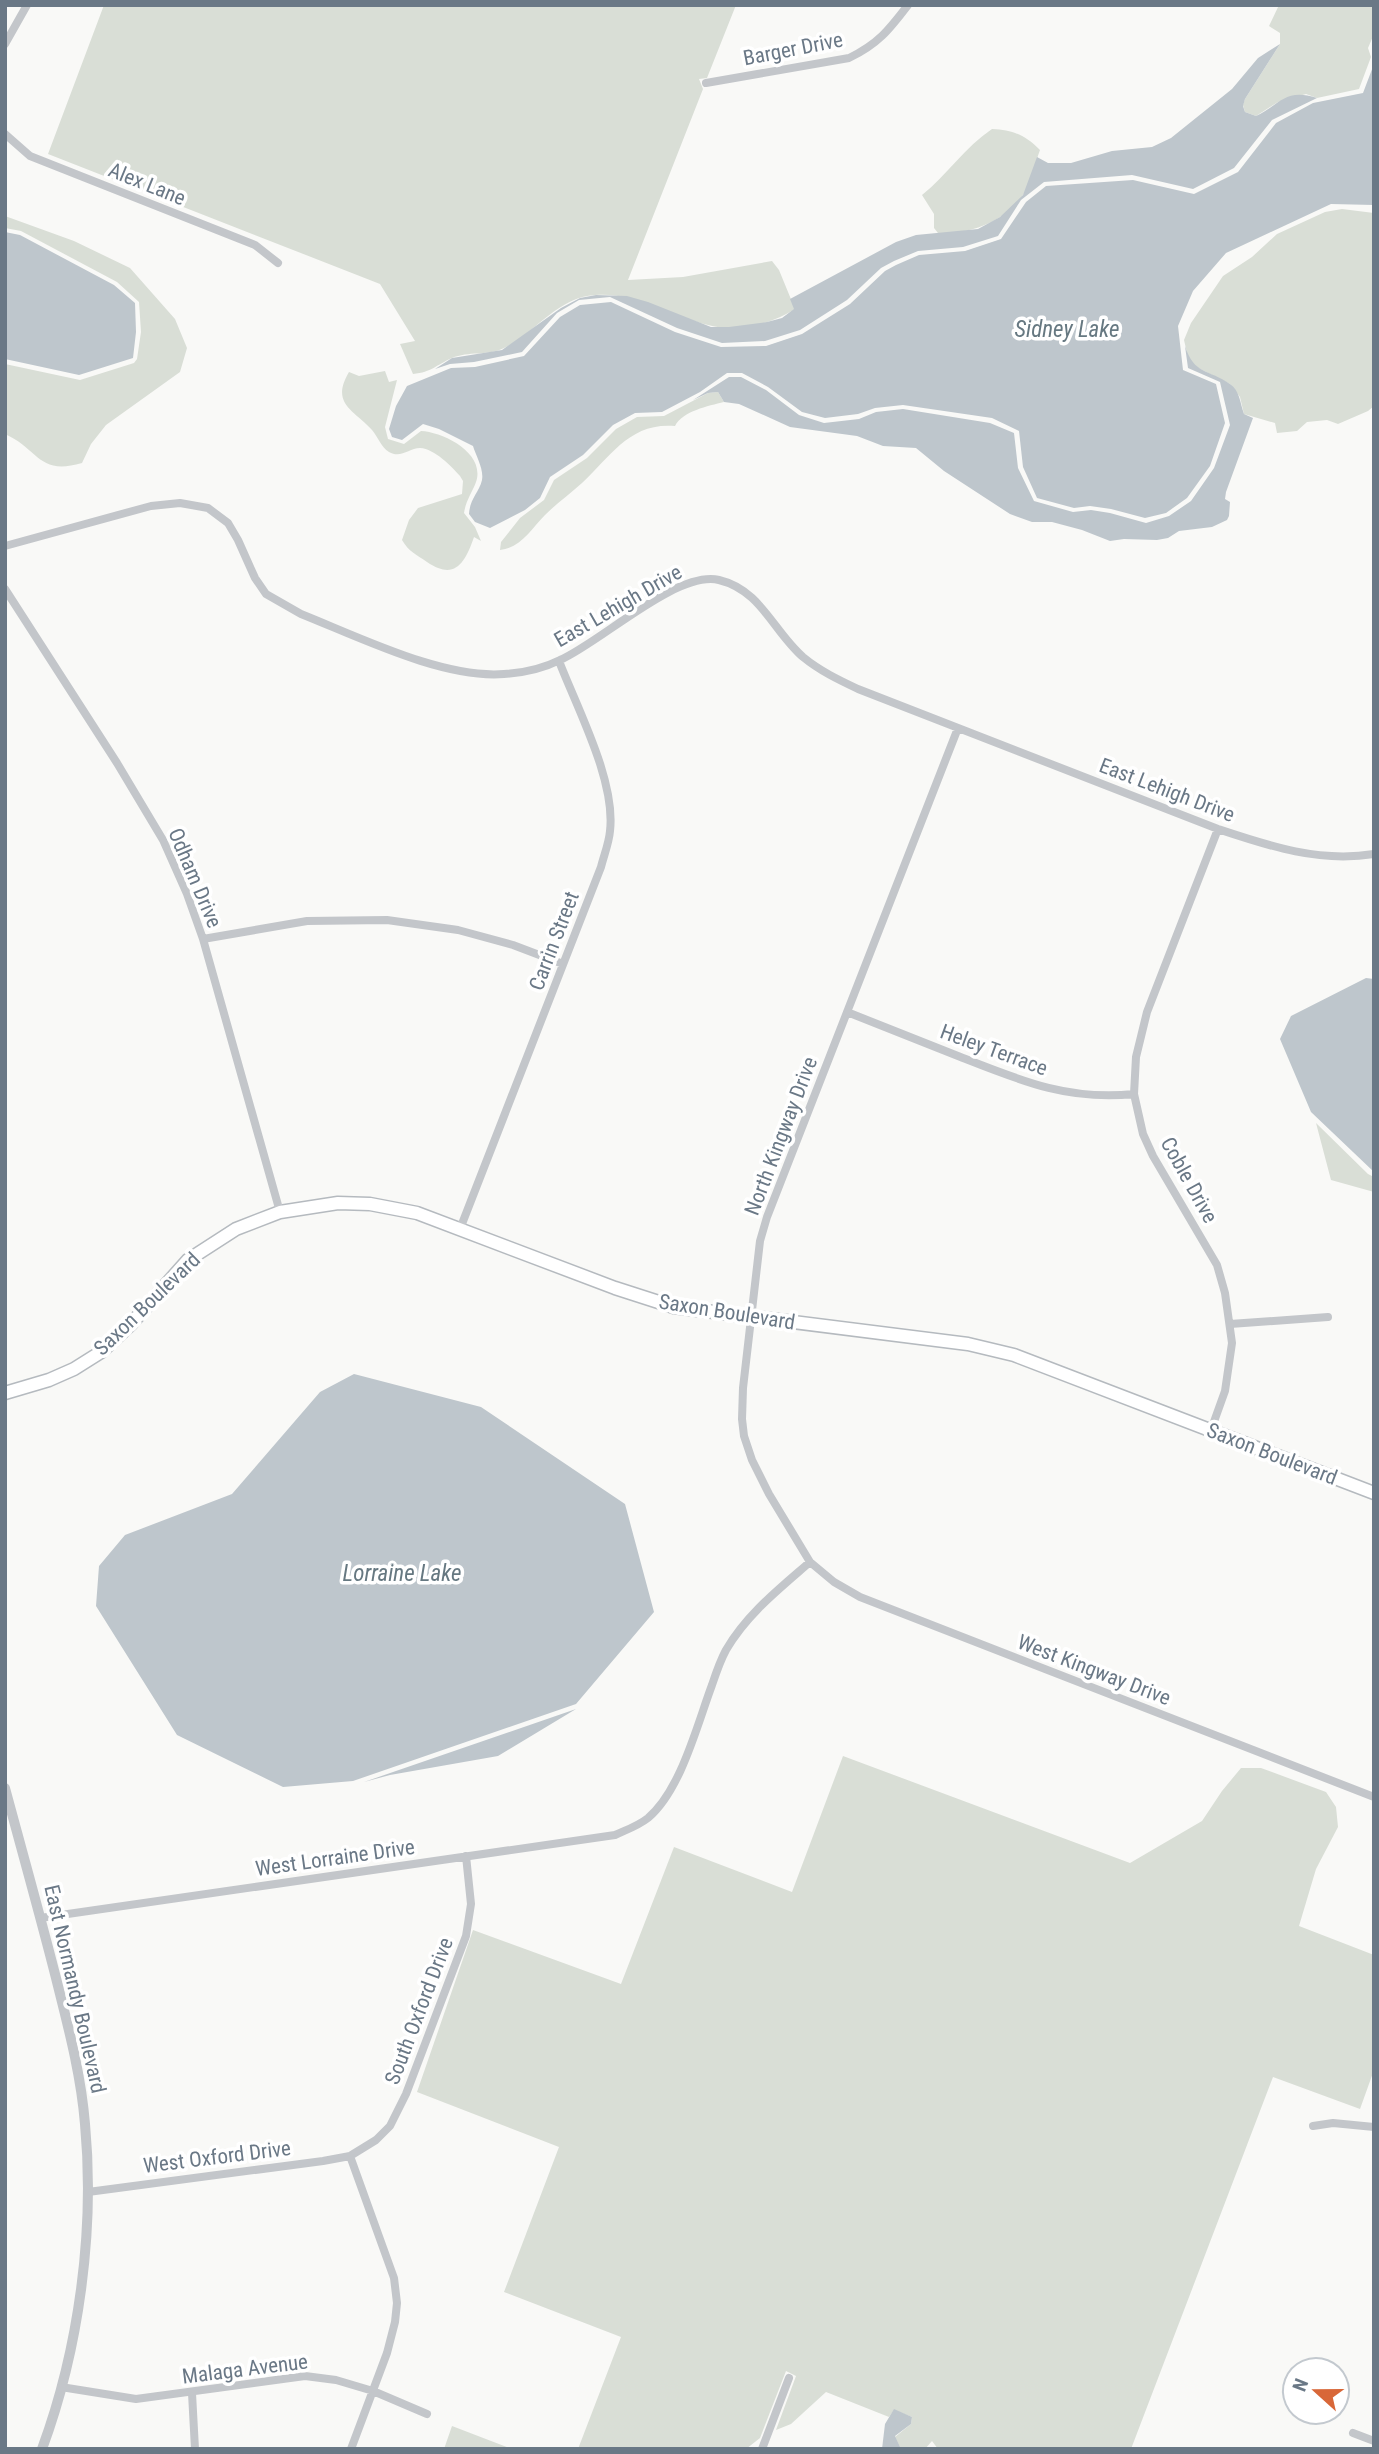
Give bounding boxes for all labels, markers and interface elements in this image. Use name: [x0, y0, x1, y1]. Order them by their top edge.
street label: Barger Drive: [741, 28, 845, 70]
street label: Alex Lane: [105, 158, 189, 210]
water label: Sidney Lake: [1015, 316, 1119, 343]
street label: East Lehigh Drive: [550, 560, 686, 652]
street label: East Lehigh Drive: [1096, 753, 1238, 827]
street label: Odham Drive: [163, 825, 227, 932]
street label: Carrin Street: [524, 888, 584, 994]
street label: Heley Terrace: [937, 1020, 1051, 1081]
street label: North Kingway Drive: [740, 1053, 822, 1218]
street label: Coble Drive: [1156, 1133, 1222, 1227]
street label: Saxon Boulevard: [89, 1248, 205, 1360]
street label: Saxon Boulevard: [657, 1289, 797, 1335]
street label: Saxon Boulevard: [1203, 1418, 1341, 1490]
water label: Lorraine Lake: [343, 1560, 461, 1587]
street label: West Kingway Drive: [1014, 1630, 1174, 1710]
street label: West Lorraine Drive: [254, 1835, 416, 1881]
street label: East Normandy Boulevard: [39, 1882, 111, 2096]
street label: South Oxford Drive: [380, 1934, 458, 2088]
street label: West Oxford Drive: [142, 2136, 292, 2178]
street label: Malaga Avenue: [181, 2349, 309, 2389]
north arrow: [1281, 2356, 1351, 2426]
text: N: [1288, 2376, 1313, 2395]

